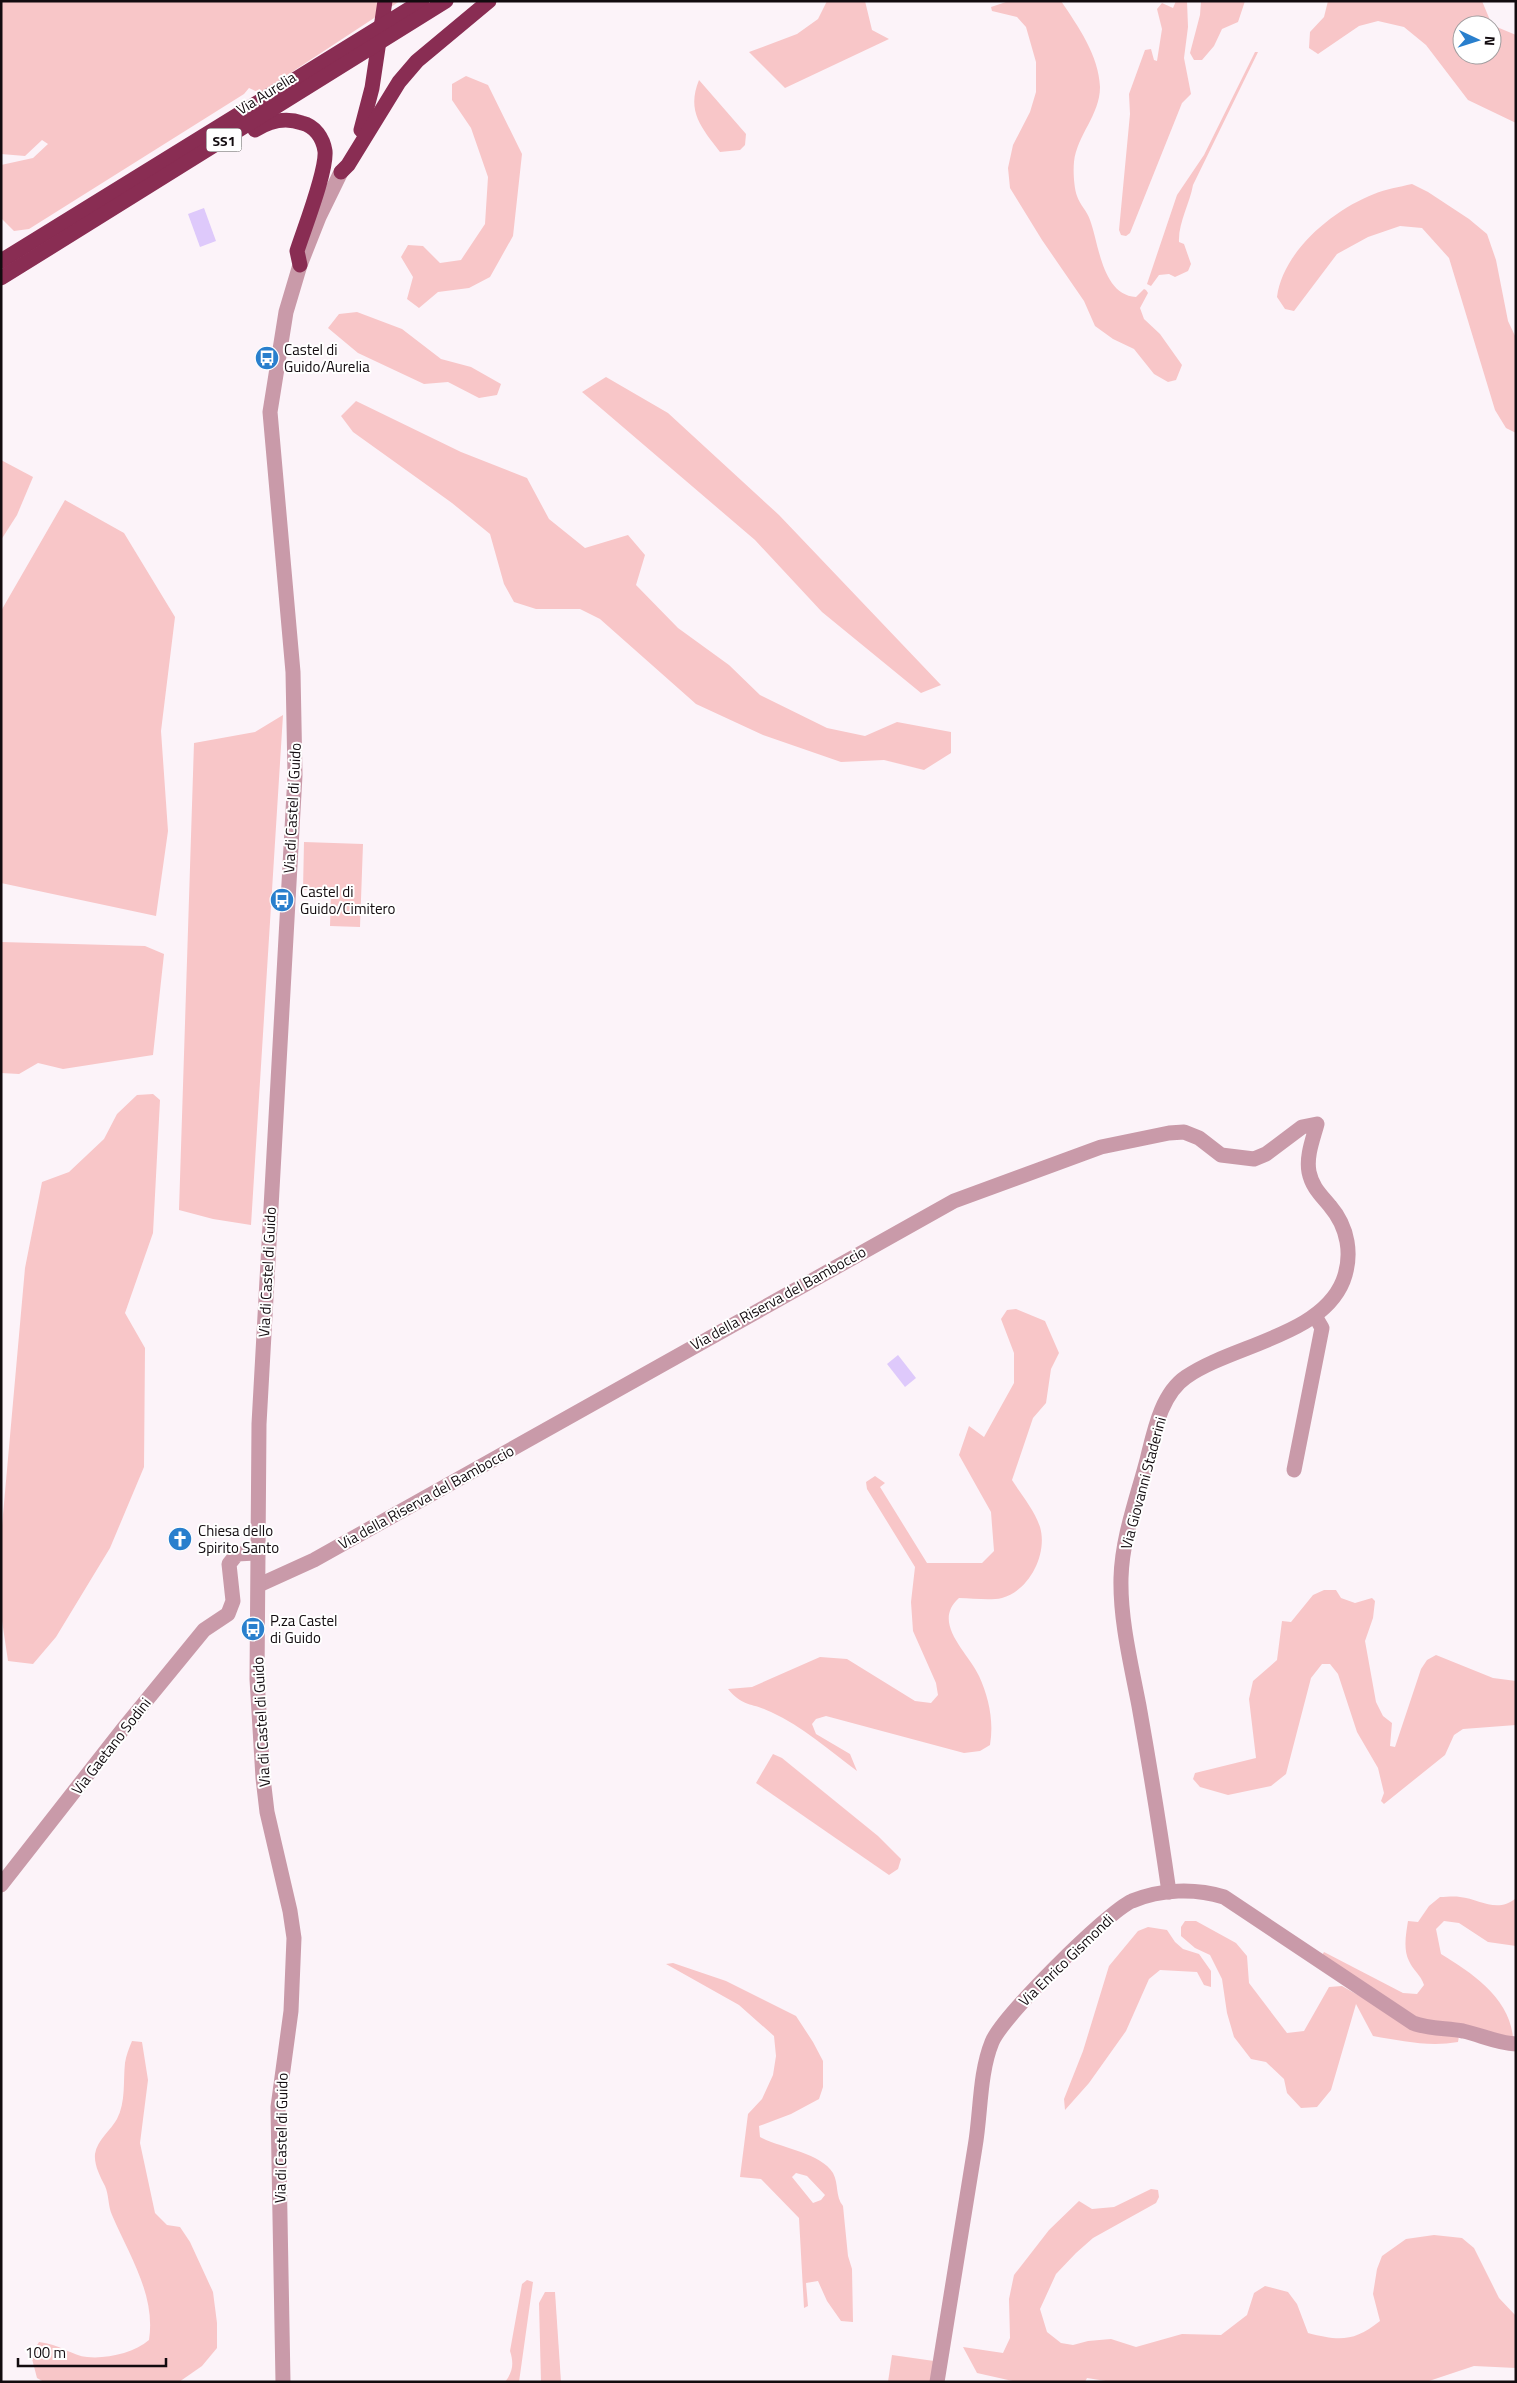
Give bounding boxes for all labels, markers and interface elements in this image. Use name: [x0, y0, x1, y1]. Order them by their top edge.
north arrow: [1452, 15, 1502, 65]
text: N: [1480, 35, 1501, 47]
street label: Via Aurelia: [232, 65, 301, 120]
road number: SS1: [206, 128, 242, 152]
place label: Castel di Guido/Aurelia: [284, 338, 370, 378]
bus stop icon: Castel di Guido/Aurelia: [254, 345, 280, 371]
street label: Via di Castel di Guido: [277, 742, 307, 874]
place label: Castel di Guido/Cimitero: [300, 880, 396, 920]
bus stop icon: Castel di Guido/Cimitero: [269, 887, 295, 913]
street label: Via di Castel di Guido: [252, 1206, 282, 1338]
street label: Via della Riserva del Bamboccio: [686, 1240, 870, 1356]
street label: Via Giovanni Staderini: [1114, 1414, 1172, 1552]
street label: Via della Riserva del Bamboccio: [334, 1439, 518, 1555]
place label: Chiesa dello Spirito Santo: [198, 1519, 279, 1559]
church icon: Chiesa dello Spirito Santo: [167, 1526, 193, 1552]
place label: P.za Castel di Guido: [270, 1609, 338, 1649]
bus stop icon: P.za Castel di Guido: [240, 1616, 266, 1642]
street label: Via di Castel di Guido: [246, 1656, 276, 1788]
street label: Via Gaetano Sodini: [66, 1693, 156, 1799]
street label: Via Enrico Gismondi: [1013, 1908, 1119, 2012]
street label: Via di Castel di Guido: [268, 2073, 294, 2203]
scale bar: [18, 2336, 165, 2368]
text: 100 m: [25, 2341, 66, 2364]

